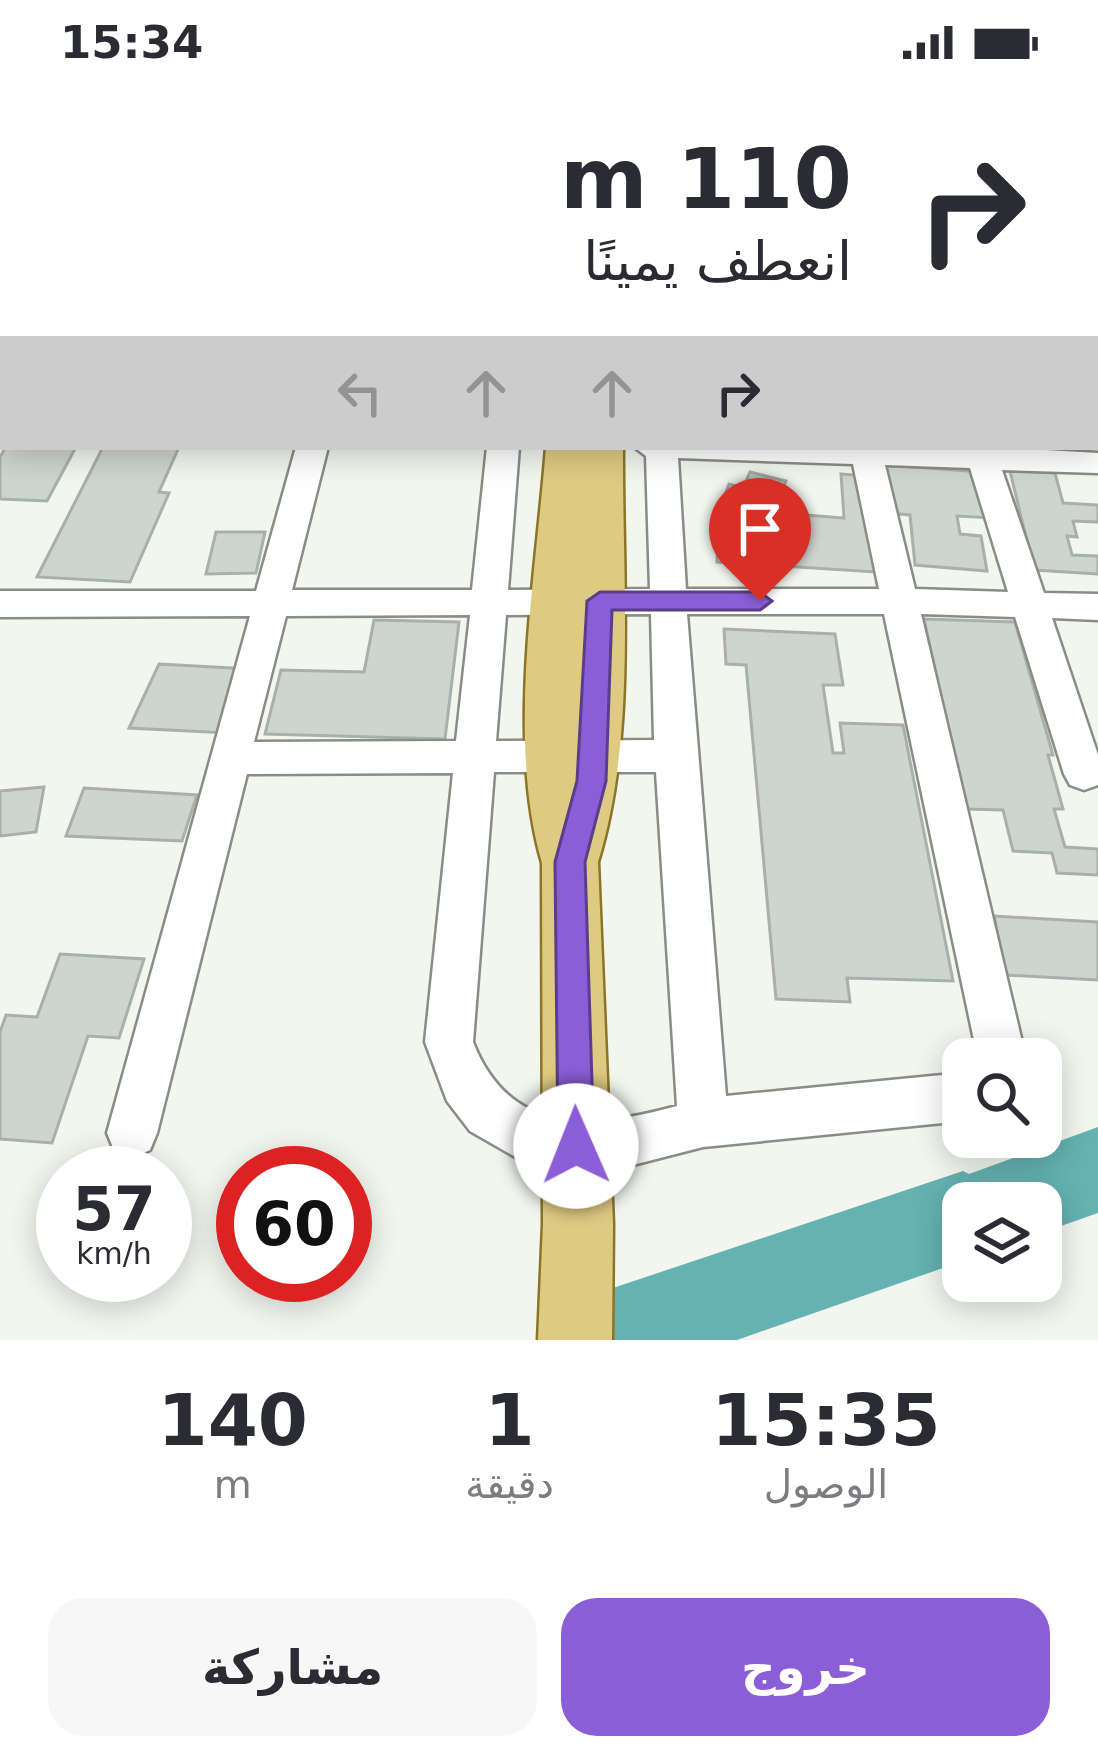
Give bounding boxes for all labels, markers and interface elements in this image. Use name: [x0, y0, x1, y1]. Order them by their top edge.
text: 15:34: [60, 16, 203, 69]
text: 110 m: [560, 130, 852, 228]
icon: right: [894, 132, 1050, 288]
text: انعطف يمينًا: [583, 230, 852, 293]
icon: left: [327, 360, 393, 426]
icon: ahead: [453, 360, 519, 426]
icon: ahead: [579, 360, 645, 426]
icon: right: [705, 360, 771, 426]
pin: [709, 478, 811, 601]
icon: arrive: [727, 496, 793, 562]
map controls: [942, 1038, 1062, 1302]
button: search: [942, 1038, 1062, 1158]
position arrow: [513, 1083, 639, 1209]
speed limit sign: 60: [216, 1146, 372, 1302]
text: 57: [72, 1174, 156, 1244]
button: layers: [942, 1182, 1062, 1302]
text: km/h: [76, 1236, 152, 1271]
text: 140: [158, 1378, 308, 1462]
text: 1: [485, 1378, 535, 1462]
text: 15:35: [711, 1378, 940, 1462]
text: m: [214, 1462, 252, 1507]
text: دقيقة: [465, 1462, 554, 1507]
text: الوصول: [764, 1462, 888, 1507]
button: مشاركة: [48, 1598, 537, 1736]
button: خروج: [561, 1598, 1050, 1736]

